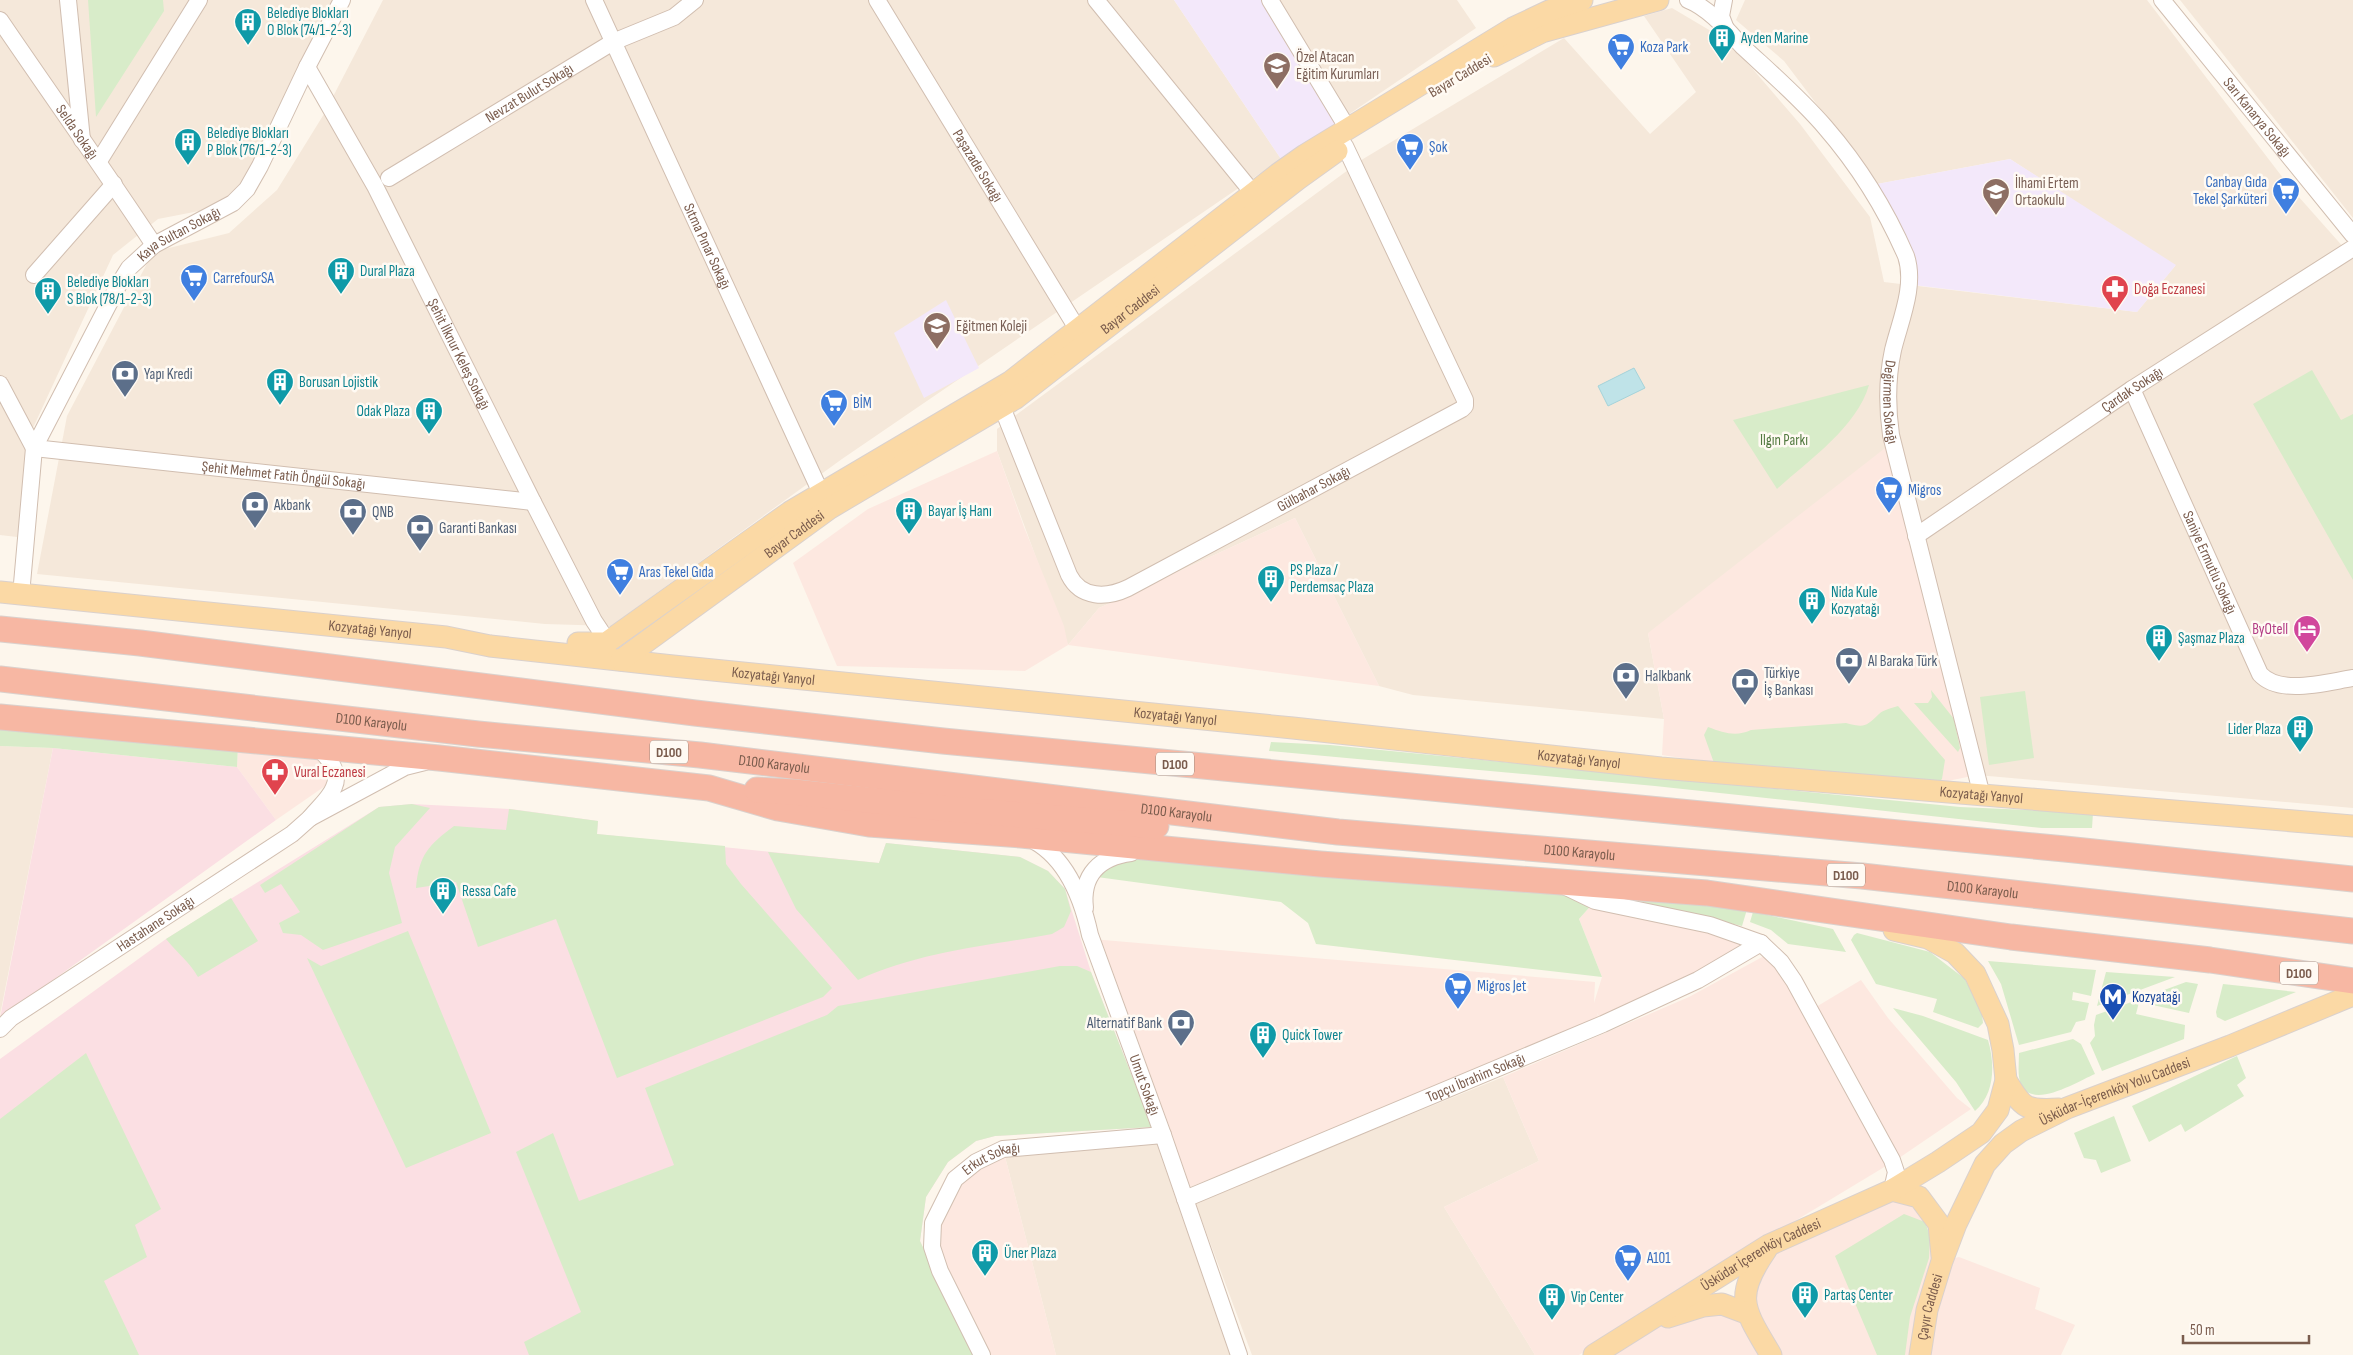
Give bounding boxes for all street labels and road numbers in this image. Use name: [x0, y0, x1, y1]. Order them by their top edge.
street label: Bayar Caddesi: [1425, 50, 1495, 102]
street label: Nevzat Bulut Sokağı: [482, 59, 577, 127]
street label: Sarı Kanarya Sokağı: [2219, 73, 2295, 161]
street label: Selda Sokağı: [52, 101, 103, 163]
street label: Paşazade Sokağı: [949, 126, 1007, 206]
street label: Sıtma Pınar Sokağı: [679, 200, 735, 292]
street label: Kaya Sultan Sokağı: [133, 202, 224, 266]
street label: Bayar Caddesi: [1097, 280, 1164, 338]
street label: Şehit İlknur Keleş Sokağı: [423, 295, 495, 413]
street label: Değirmen Sokağı: [1879, 359, 1902, 446]
street label: Çardak Sokağı: [2097, 362, 2166, 417]
street label: Şehit Mehmet Fatih Öngül Sokağı: [201, 457, 366, 493]
street label: Gülbahar Sokağı: [1274, 461, 1353, 516]
street label: Bayar Caddesi: [760, 506, 828, 562]
street label: Saniye Ermutlu Sokağı: [2178, 508, 2241, 617]
street label: Kozyatağı Yanyol: [328, 616, 413, 643]
street label: Kozyatağı Yanyol: [731, 662, 816, 690]
street label: Kozyatağı Yanyol: [1133, 703, 1218, 730]
street label: D100 Karayolu: [335, 708, 408, 735]
road number: D100: [650, 740, 688, 764]
street label: Kozyatağı Yanyol: [1536, 745, 1621, 773]
street label: D100 Karayolu: [738, 750, 811, 778]
road number: D100: [1156, 752, 1194, 776]
street label: Kozyatağı Yanyol: [1939, 782, 2024, 808]
street label: D100 Karayolu: [1140, 799, 1213, 826]
street label: D100 Karayolu: [1543, 840, 1616, 865]
road number: D100: [1827, 864, 1865, 886]
street label: D100 Karayolu: [1946, 876, 2019, 903]
street label: Hastahane Sokağı: [113, 891, 198, 956]
road number: D100: [2280, 961, 2318, 984]
street label: Topçu İbrahim Sokağı: [1423, 1048, 1528, 1107]
street label: Umut Sokağı: [1125, 1052, 1164, 1118]
street label: Üsküdar-İçerenköy Yolu Caddesi: [2036, 1053, 2193, 1130]
street label: Erkut Sokağı: [958, 1138, 1021, 1179]
street label: Üsküdar İçerenköy Caddesi: [1697, 1214, 1824, 1295]
street label: Çayır Caddesi: [1913, 1271, 1947, 1341]

